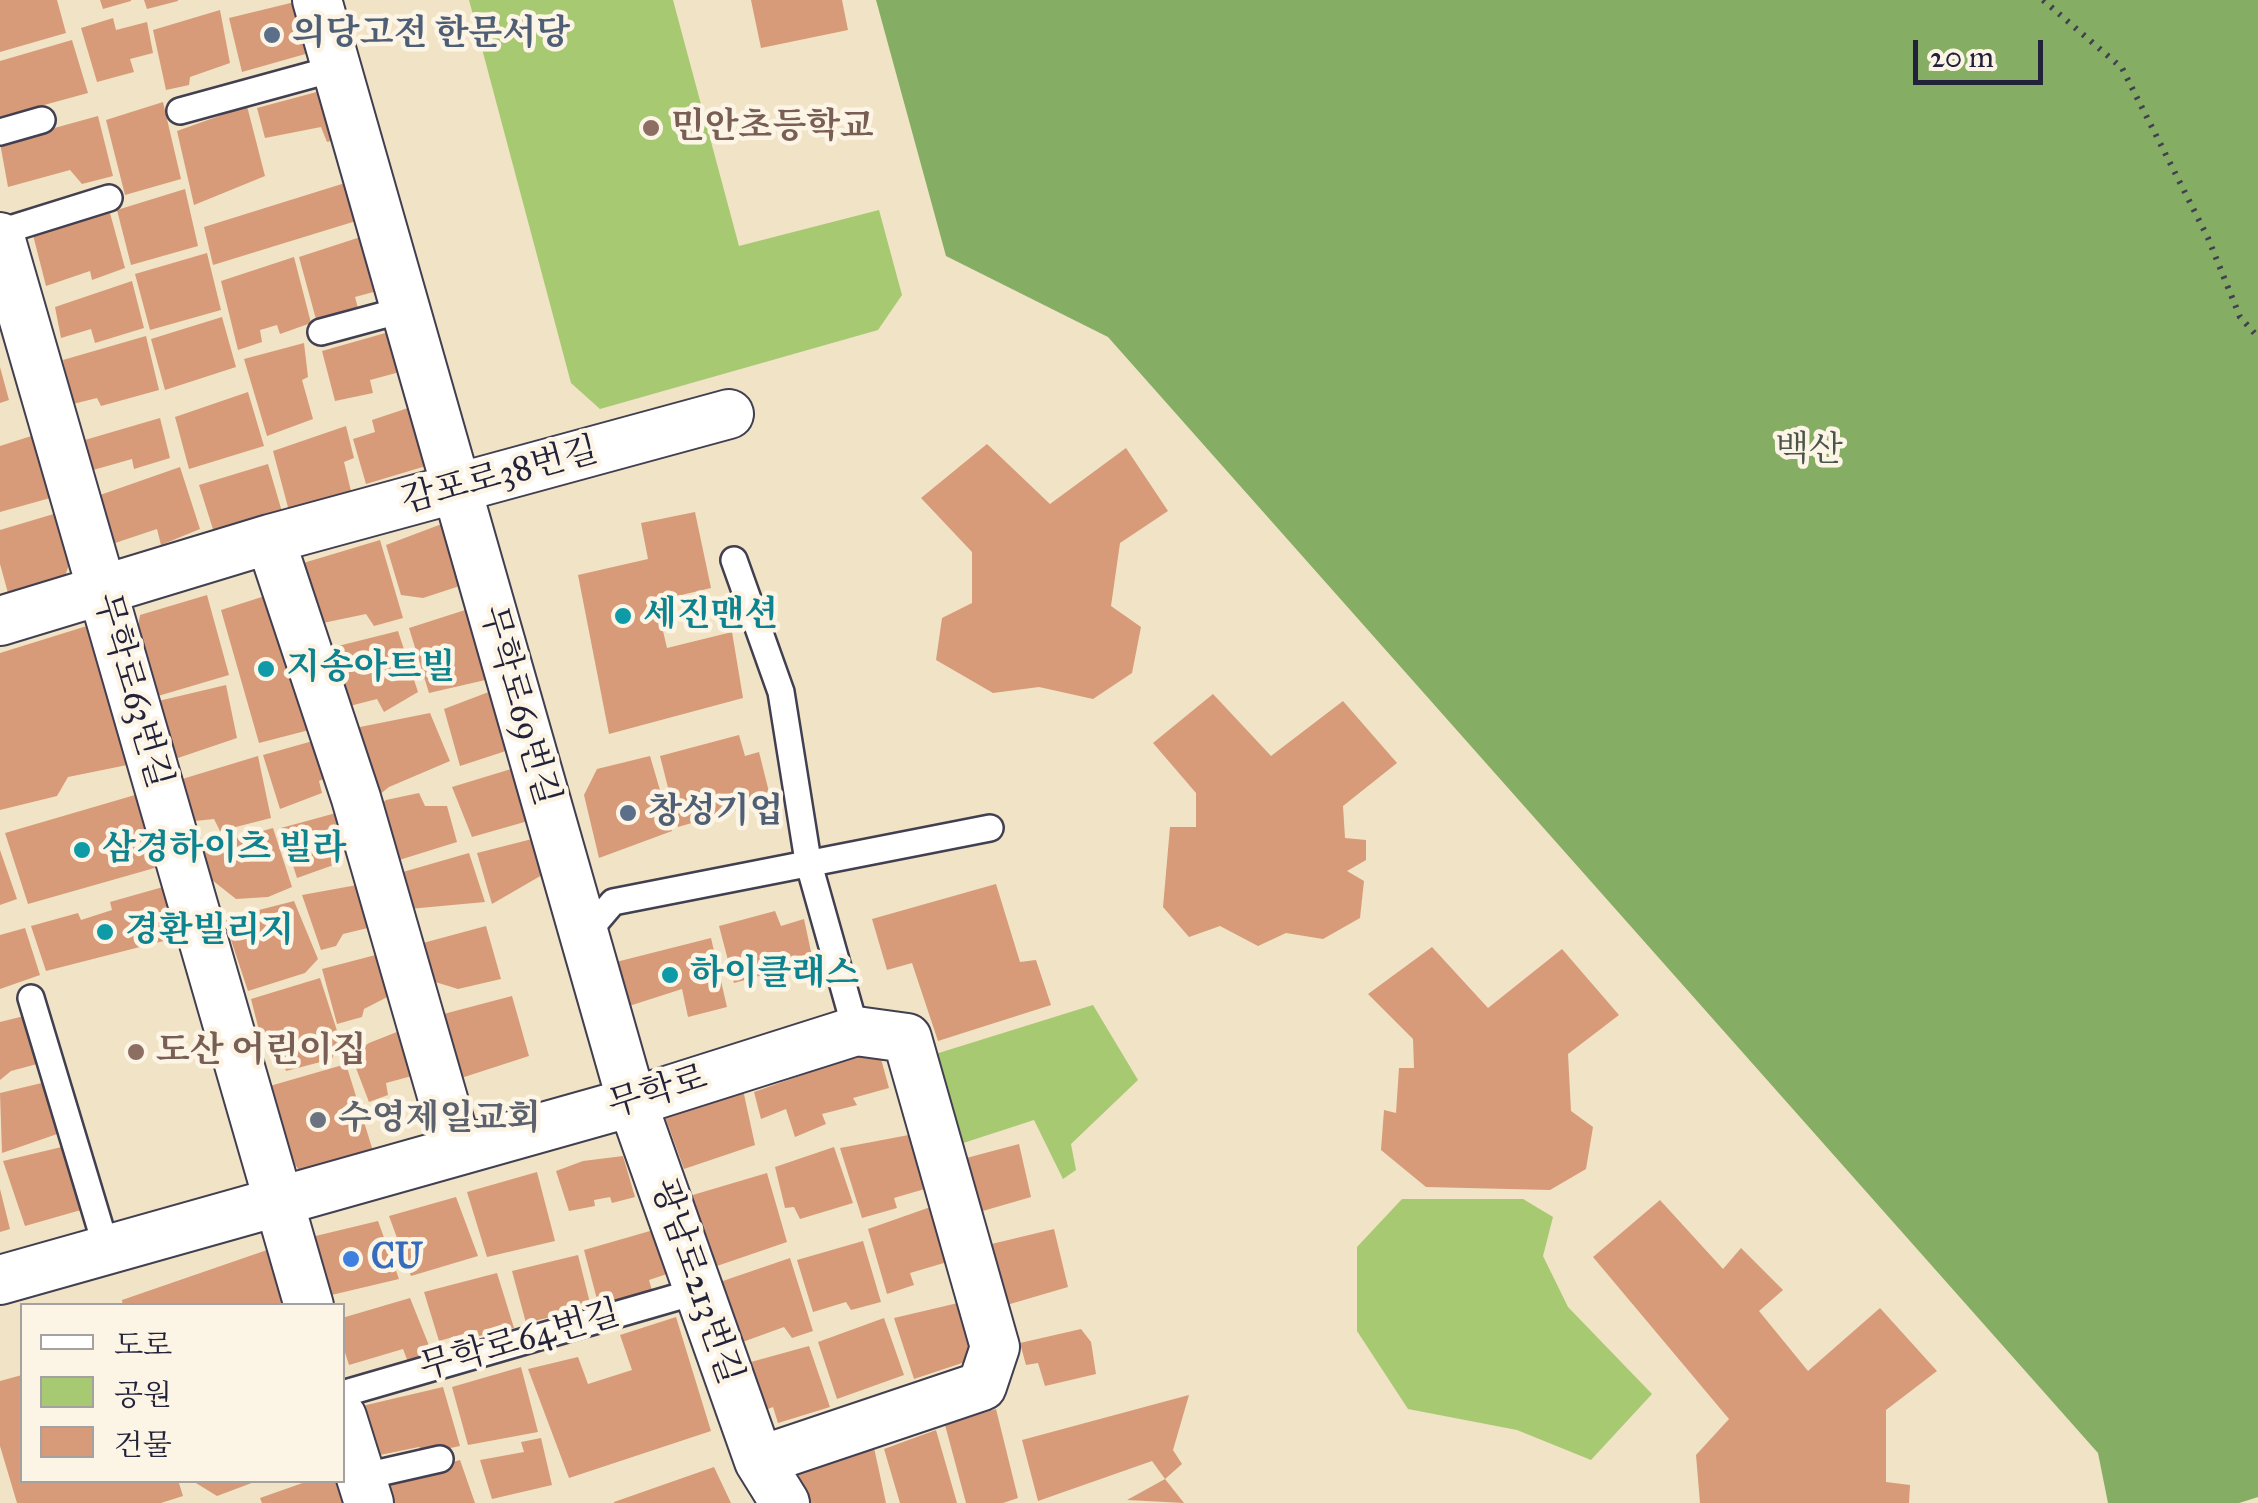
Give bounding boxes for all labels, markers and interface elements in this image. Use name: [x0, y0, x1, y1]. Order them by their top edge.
place label: 의당고전 한문서당: [292, 14, 570, 56]
scale bar: [1918, 20, 2048, 82]
marker: 의당고전 한문서당: [261, 24, 283, 46]
text: 20 m: [1930, 39, 1994, 75]
place label: 민안초등학교: [671, 107, 874, 149]
marker: 민안초등학교: [640, 117, 662, 139]
park label: 백산: [1775, 430, 1843, 472]
street label: 감포로38번길: [397, 431, 603, 523]
street label: 무학로63번길: [83, 589, 179, 793]
place label: 세진맨션: [643, 595, 778, 637]
street label: 무학로69번길: [469, 601, 567, 811]
marker: 세진맨션: [612, 605, 634, 627]
place label: 지송아트빌: [286, 648, 455, 690]
marker: 지송아트빌: [255, 658, 277, 680]
place label: 창성기업: [648, 792, 783, 834]
marker: 창성기업: [617, 802, 639, 824]
place label: 삼경하이츠 빌라: [102, 829, 346, 871]
marker: 삼경하이츠 빌라: [71, 839, 93, 861]
place label: 경환빌리지: [125, 911, 294, 953]
marker: 경환빌리지: [94, 921, 116, 943]
place label: 하이클래스: [690, 954, 859, 996]
marker: 하이클래스: [659, 964, 681, 986]
place label: 도산 어린이집: [156, 1031, 366, 1073]
marker: 도산 어린이집: [125, 1041, 147, 1063]
street label: 무학로: [603, 1058, 713, 1128]
place label: 수영제일교회: [338, 1099, 541, 1141]
marker: 수영제일교회: [307, 1109, 329, 1131]
street label: 광남로213번길: [640, 1174, 750, 1390]
place label: CU: [371, 1238, 422, 1280]
marker: CU: [340, 1248, 362, 1270]
street label: 무학로64번길: [415, 1293, 625, 1391]
legend: [20, 1303, 345, 1483]
text: 도로: [114, 1327, 172, 1363]
text: 공원: [114, 1377, 172, 1413]
text: 건물: [114, 1427, 172, 1463]

